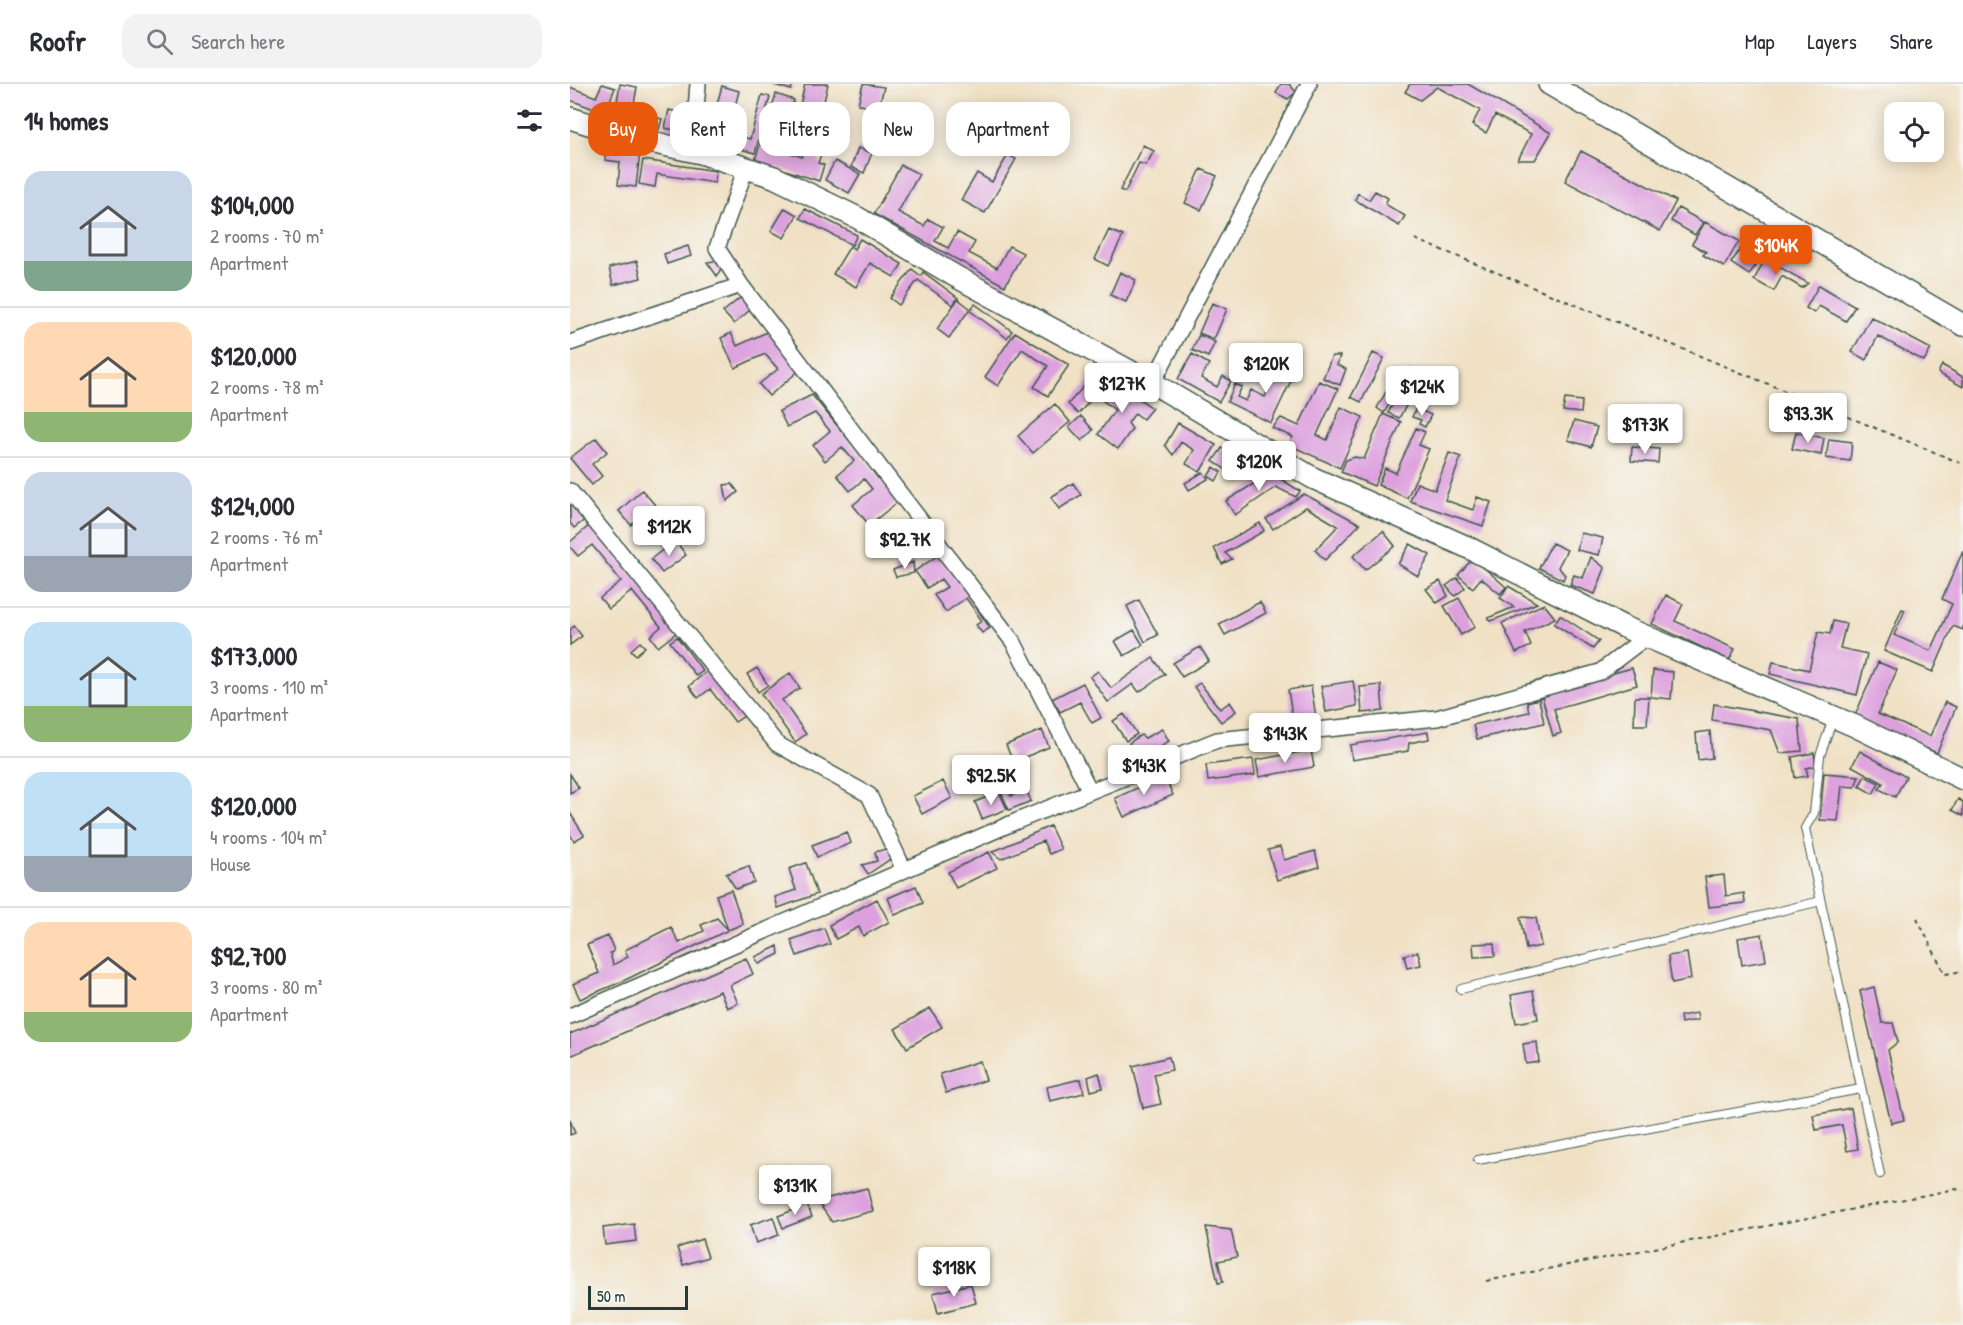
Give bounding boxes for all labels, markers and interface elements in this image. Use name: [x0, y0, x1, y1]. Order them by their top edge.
search box: [122, 14, 542, 68]
text: Roofr: [30, 22, 86, 60]
icon: search: [143, 25, 176, 58]
text: Search here: [191, 26, 285, 56]
text: Map: [1745, 27, 1774, 56]
text: Layers: [1807, 27, 1857, 56]
text: Share: [1890, 27, 1933, 56]
chip: Buy: [588, 102, 658, 156]
chip: Rent: [670, 102, 747, 156]
chip: Filters: [759, 102, 850, 156]
chip: New: [862, 102, 934, 156]
chip: Apartment: [946, 102, 1070, 156]
map controls: [1884, 102, 1944, 162]
button: locate: [1884, 102, 1944, 162]
text: 14 homes: [24, 103, 109, 138]
icon: filters: [513, 104, 546, 137]
text: $104,000: [210, 187, 294, 222]
icon: home: [72, 195, 144, 267]
text: 2 rooms · 70 m²: [210, 222, 324, 249]
pin: $104K: [1734, 225, 1818, 276]
text: $104K: [1754, 231, 1798, 258]
text: Apartment: [210, 249, 288, 276]
text: $120,000: [210, 338, 297, 373]
pin: $120K: [1224, 343, 1308, 394]
icon: home: [72, 346, 144, 418]
text: $120K: [1243, 349, 1289, 376]
pin: $127K: [1080, 363, 1164, 414]
pin: $124K: [1380, 366, 1464, 417]
text: $127K: [1098, 369, 1146, 396]
text: $124K: [1400, 372, 1444, 399]
text: 2 rooms · 78 m²: [210, 373, 324, 400]
pin: $93.3K: [1759, 393, 1857, 444]
text: $93.3K: [1783, 399, 1833, 426]
text: Apartment: [210, 400, 288, 427]
pin: $173K: [1603, 404, 1687, 455]
text: $173K: [1622, 410, 1668, 437]
pin: $120K: [1217, 441, 1301, 492]
text: $120K: [1236, 447, 1282, 474]
text: $124,000: [210, 488, 295, 523]
icon: home: [72, 496, 144, 568]
pin: $112K: [627, 506, 711, 557]
text: $112K: [647, 512, 691, 539]
pin: $92.7K: [856, 519, 954, 570]
text: 2 rooms · 76 m²: [210, 523, 323, 550]
text: $92.7K: [879, 525, 931, 552]
text: Apartment: [210, 550, 288, 577]
text: $173,000: [210, 638, 297, 673]
icon: home: [72, 646, 144, 718]
text: 3 rooms · 110 m²: [210, 673, 328, 700]
text: Apartment: [210, 700, 288, 727]
pin: $143K: [1243, 713, 1327, 764]
text: $143K: [1263, 719, 1307, 746]
pin: $143K: [1102, 745, 1186, 796]
text: $143K: [1122, 751, 1166, 778]
pin: $92.5K: [942, 755, 1040, 806]
text: $92.5K: [966, 761, 1016, 788]
text: $120,000: [210, 788, 297, 823]
icon: home: [72, 796, 144, 868]
text: 4 rooms · 104 m²: [210, 823, 327, 850]
text: House: [210, 850, 251, 877]
text: $92,700: [210, 938, 286, 973]
icon: home: [72, 946, 144, 1018]
text: 3 rooms · 80 m²: [210, 973, 322, 1000]
text: Apartment: [210, 1000, 288, 1027]
pin: $131K: [753, 1165, 837, 1216]
text: $131K: [773, 1171, 817, 1198]
pin: $118K: [912, 1247, 996, 1298]
text: $118K: [932, 1253, 976, 1280]
scale bar: [588, 1283, 688, 1310]
text: 50 m: [597, 1285, 626, 1307]

